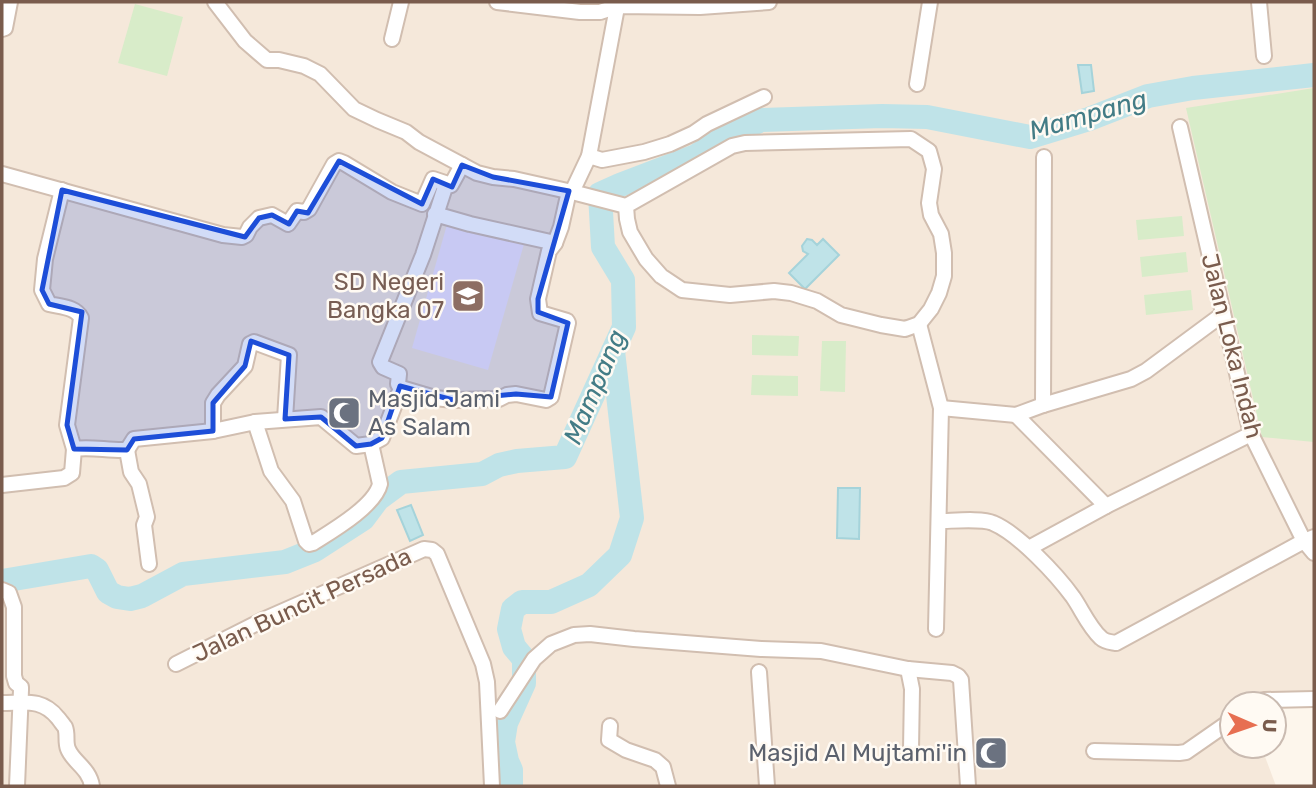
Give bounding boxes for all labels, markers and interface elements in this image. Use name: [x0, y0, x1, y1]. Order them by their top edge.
water label: Mampang: [1026, 83, 1150, 147]
street label: Jalan Loka Indah: [1196, 251, 1268, 441]
place label: SD Negeri Bangka 07: [327, 268, 444, 324]
school or university icon: SD Negeri Bangka 07: [449, 277, 487, 315]
water label: Mampang: [557, 325, 633, 449]
place label: Masjid Jami As Salam: [368, 385, 500, 441]
mosque icon: Masjid Jami As Salam: [325, 394, 363, 432]
street label: Jalan Buncit Persada: [188, 542, 416, 668]
north arrow: [1218, 690, 1288, 760]
text: U: [1258, 718, 1281, 733]
mosque icon: Masjid Al Mujtami'in: [972, 734, 1010, 772]
place label: Masjid Al Mujtami'in: [748, 739, 967, 767]

